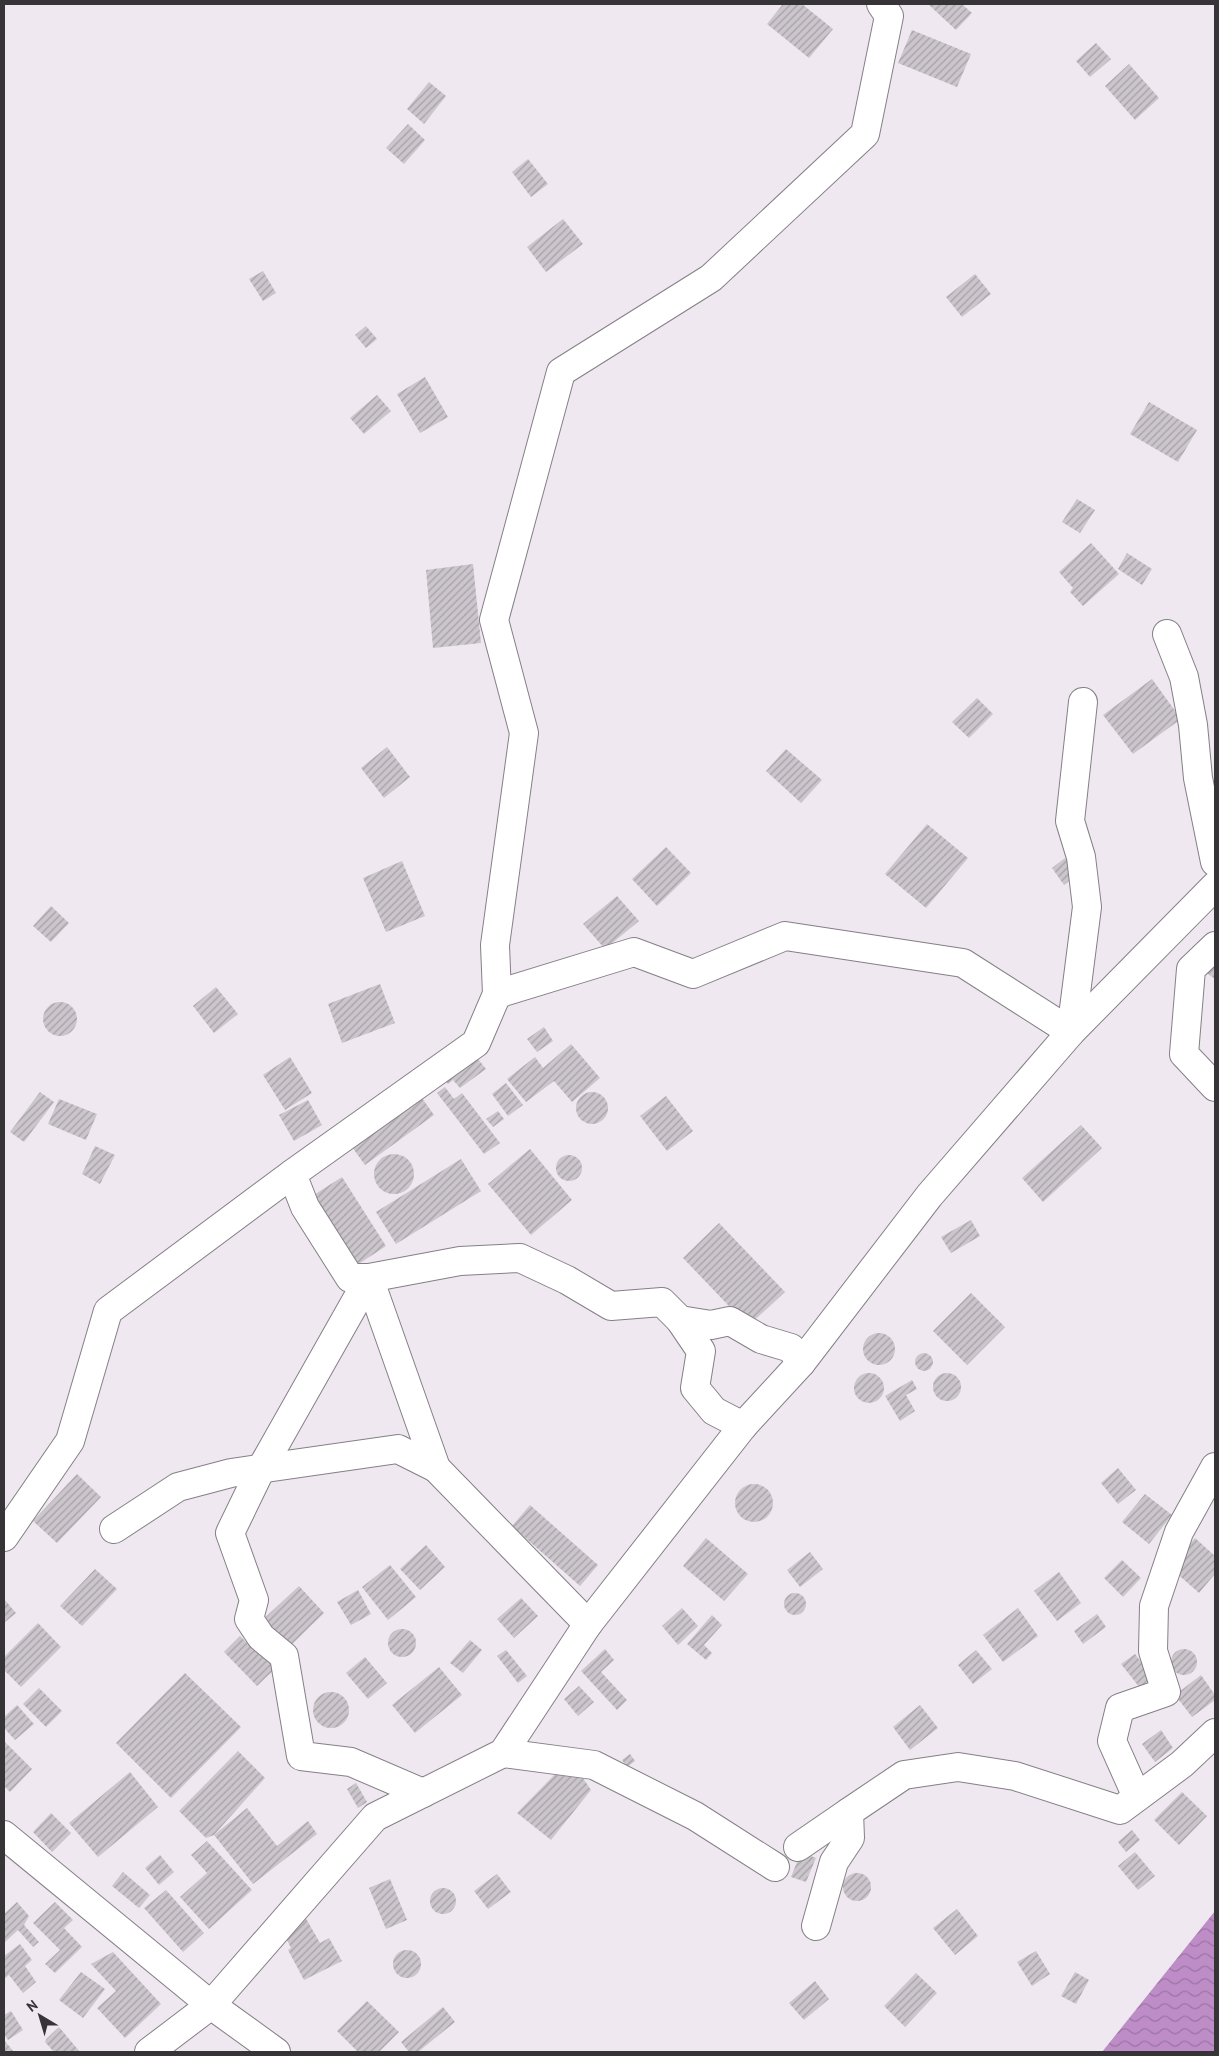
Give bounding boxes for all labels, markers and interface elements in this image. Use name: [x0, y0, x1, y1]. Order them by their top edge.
north arrow: [15, 1991, 65, 2041]
text: N: [23, 1996, 41, 2016]

